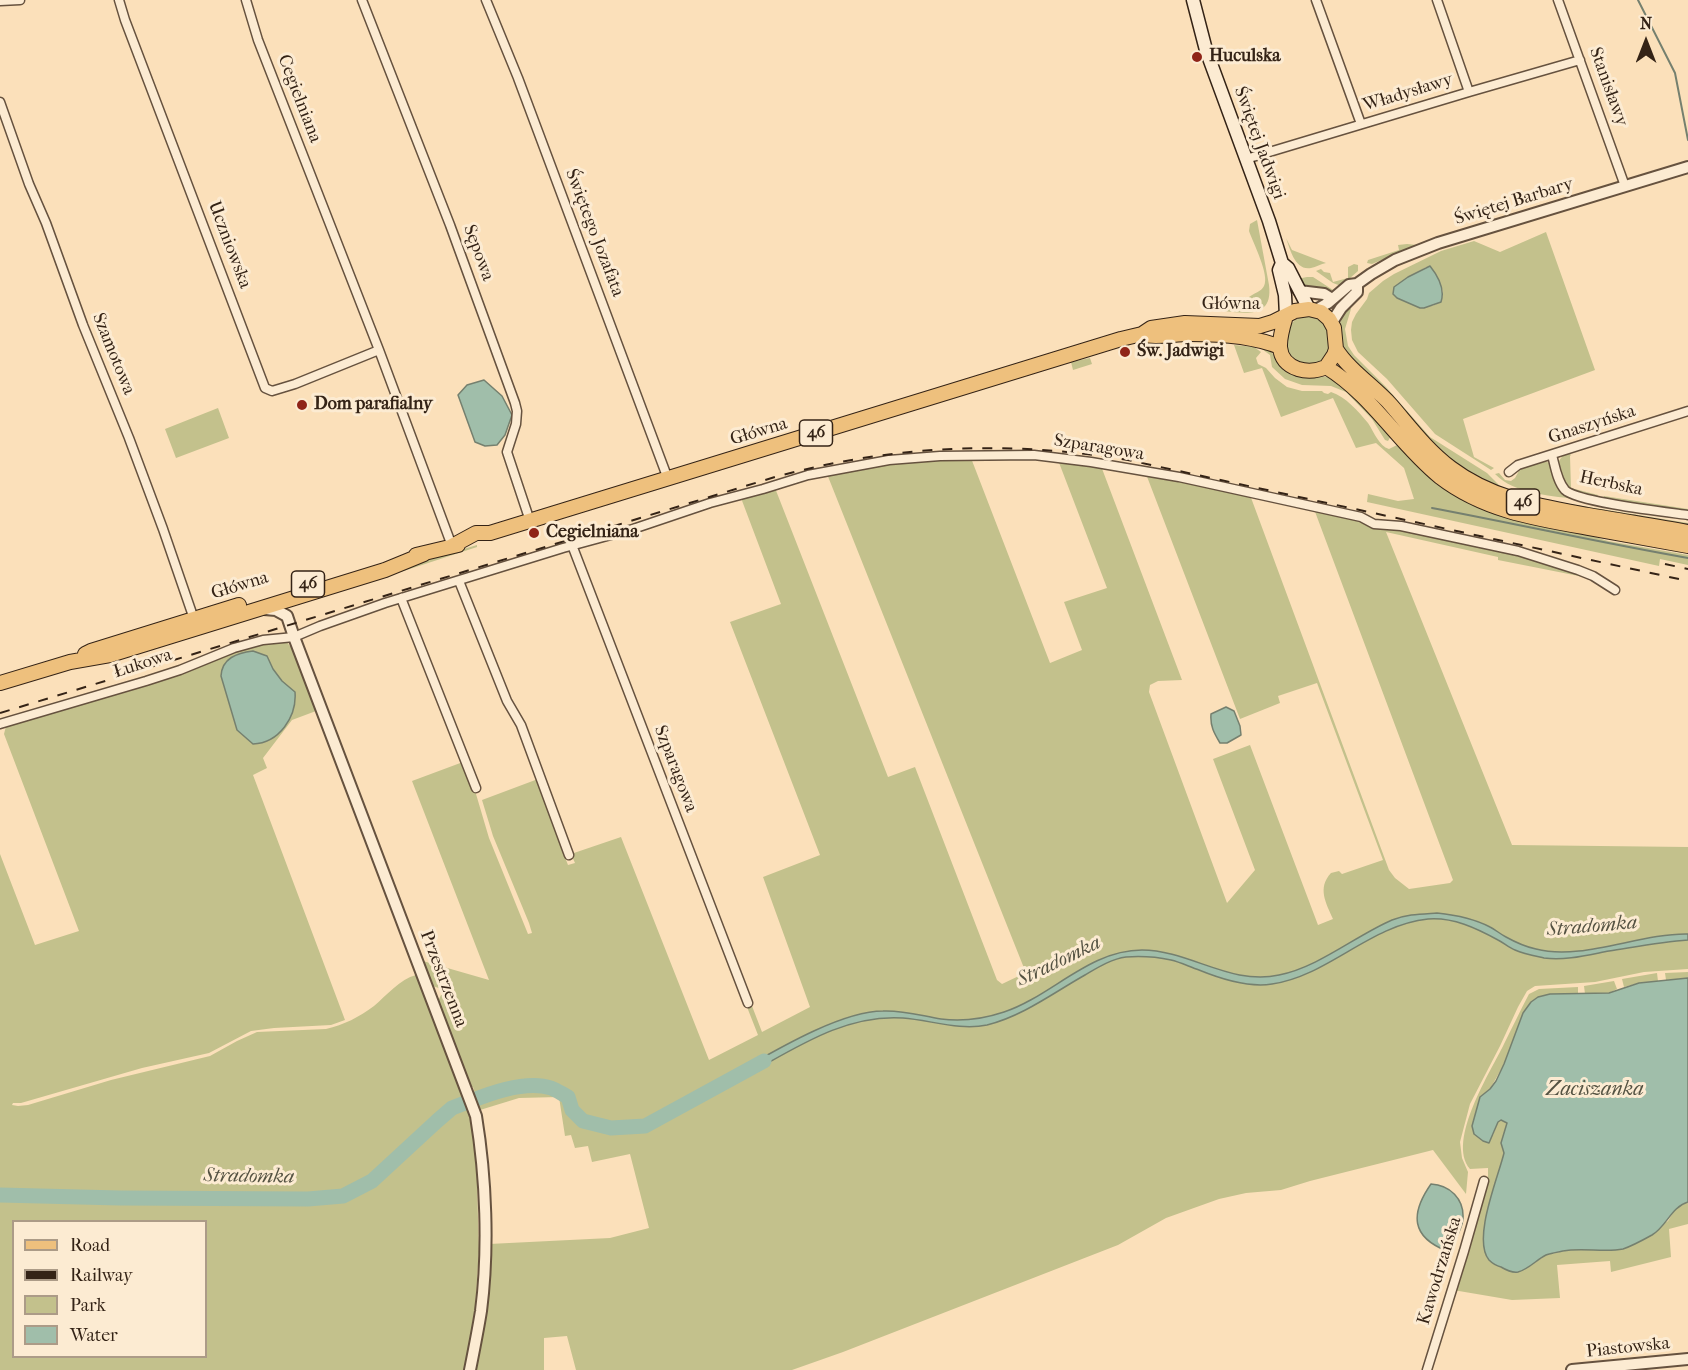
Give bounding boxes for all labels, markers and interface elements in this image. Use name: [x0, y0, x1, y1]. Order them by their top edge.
north arrow: [1616, 12, 1676, 72]
text: N: [1640, 14, 1652, 33]
street label: Stanisławy: [1584, 45, 1632, 129]
place label: Huculska: [1209, 46, 1280, 68]
marker: Huculska: [1190, 50, 1204, 64]
street label: Cegielniana: [272, 52, 326, 146]
street label: Władysławy: [1361, 69, 1455, 117]
street label: Świętej Jadwigi: [1229, 84, 1289, 202]
street label: Świętego Jozafata: [560, 166, 628, 300]
street label: Świętej Barbary: [1452, 174, 1576, 230]
street label: Uczniowska: [202, 198, 256, 292]
street label: Sępowa: [458, 222, 498, 284]
street label: Główna: [1202, 294, 1260, 316]
street label: Szamotowa: [87, 310, 139, 398]
place label: Św. Jadwigi: [1137, 341, 1224, 363]
marker: Św. Jadwigi: [1118, 345, 1132, 359]
place label: Dom parafialny: [314, 394, 432, 416]
marker: Dom parafialny: [295, 398, 309, 412]
street label: Gnaszyńska: [1546, 401, 1638, 449]
street label: Główna: [728, 413, 790, 451]
road number: 46: [800, 420, 832, 446]
street label: Szparagowa: [1052, 430, 1146, 466]
street label: Herbska: [1577, 467, 1645, 501]
road number: 46: [1506, 489, 1540, 515]
place label: Cegielniana: [546, 522, 639, 544]
marker: Cegielniana: [527, 526, 541, 540]
street label: Główna: [209, 567, 271, 605]
road number: 46: [292, 571, 324, 597]
street label: Łukowa: [111, 644, 175, 684]
street label: Szparagowa: [649, 723, 701, 815]
water label: Stradomka: [1546, 911, 1638, 943]
street label: Przestrzenna: [415, 927, 471, 1031]
water label: Stradomka: [1013, 931, 1105, 993]
water label: Zaciszanka: [1546, 1078, 1644, 1102]
water label: Stradomka: [203, 1164, 295, 1190]
street label: Kawodrzańska: [1413, 1214, 1467, 1328]
legend: [12, 1220, 207, 1358]
text: Road: [70, 1235, 110, 1256]
text: Railway: [70, 1265, 133, 1286]
text: Park: [70, 1295, 106, 1316]
text: Water: [70, 1325, 118, 1346]
street label: Piastowska: [1585, 1333, 1671, 1363]

